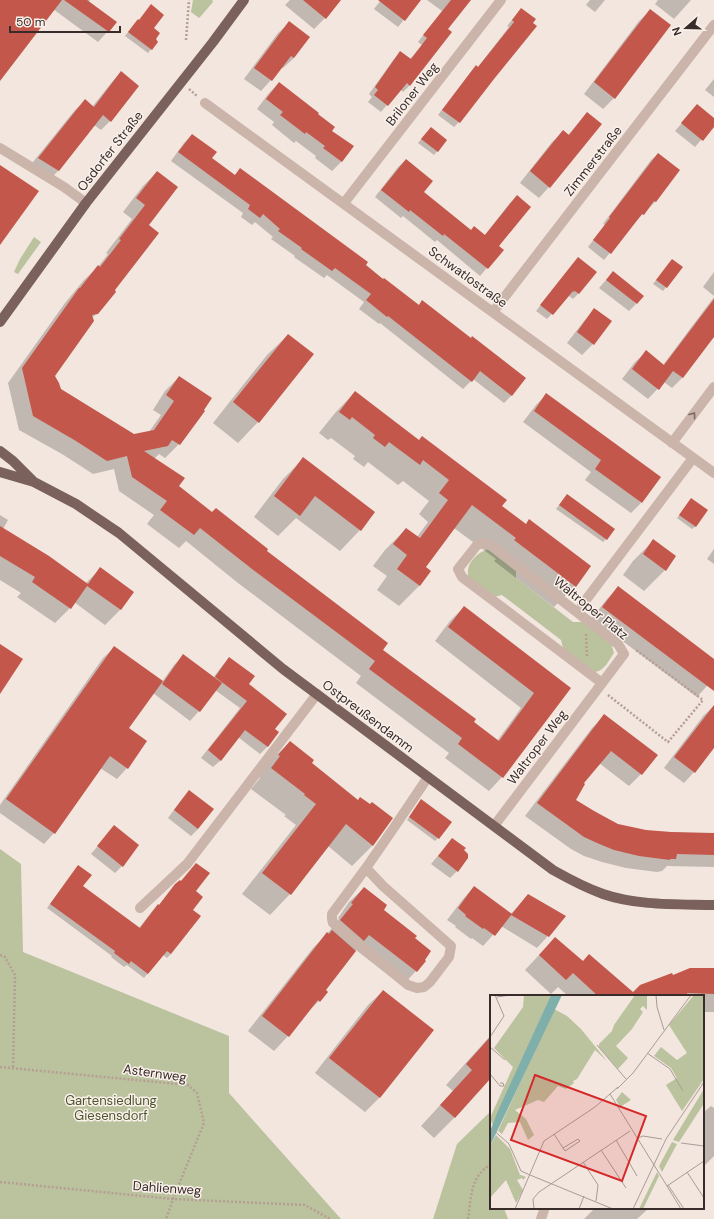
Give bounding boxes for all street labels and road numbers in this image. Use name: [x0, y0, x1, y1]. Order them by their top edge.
street label: Briloner Weg: [382, 59, 442, 129]
street label: Osdorfer Straße: [73, 107, 147, 195]
street label: Zimmerstraße: [560, 122, 626, 200]
street label: Schwatlostraße: [425, 243, 511, 311]
street label: Waltroper Platz: [550, 573, 632, 643]
street label: Ostpreußendamm: [319, 676, 417, 756]
street label: Waltroper Weg: [503, 706, 571, 788]
street label: Asternweg: [122, 1060, 188, 1086]
street label: Dahlienweg: [132, 1177, 202, 1199]

